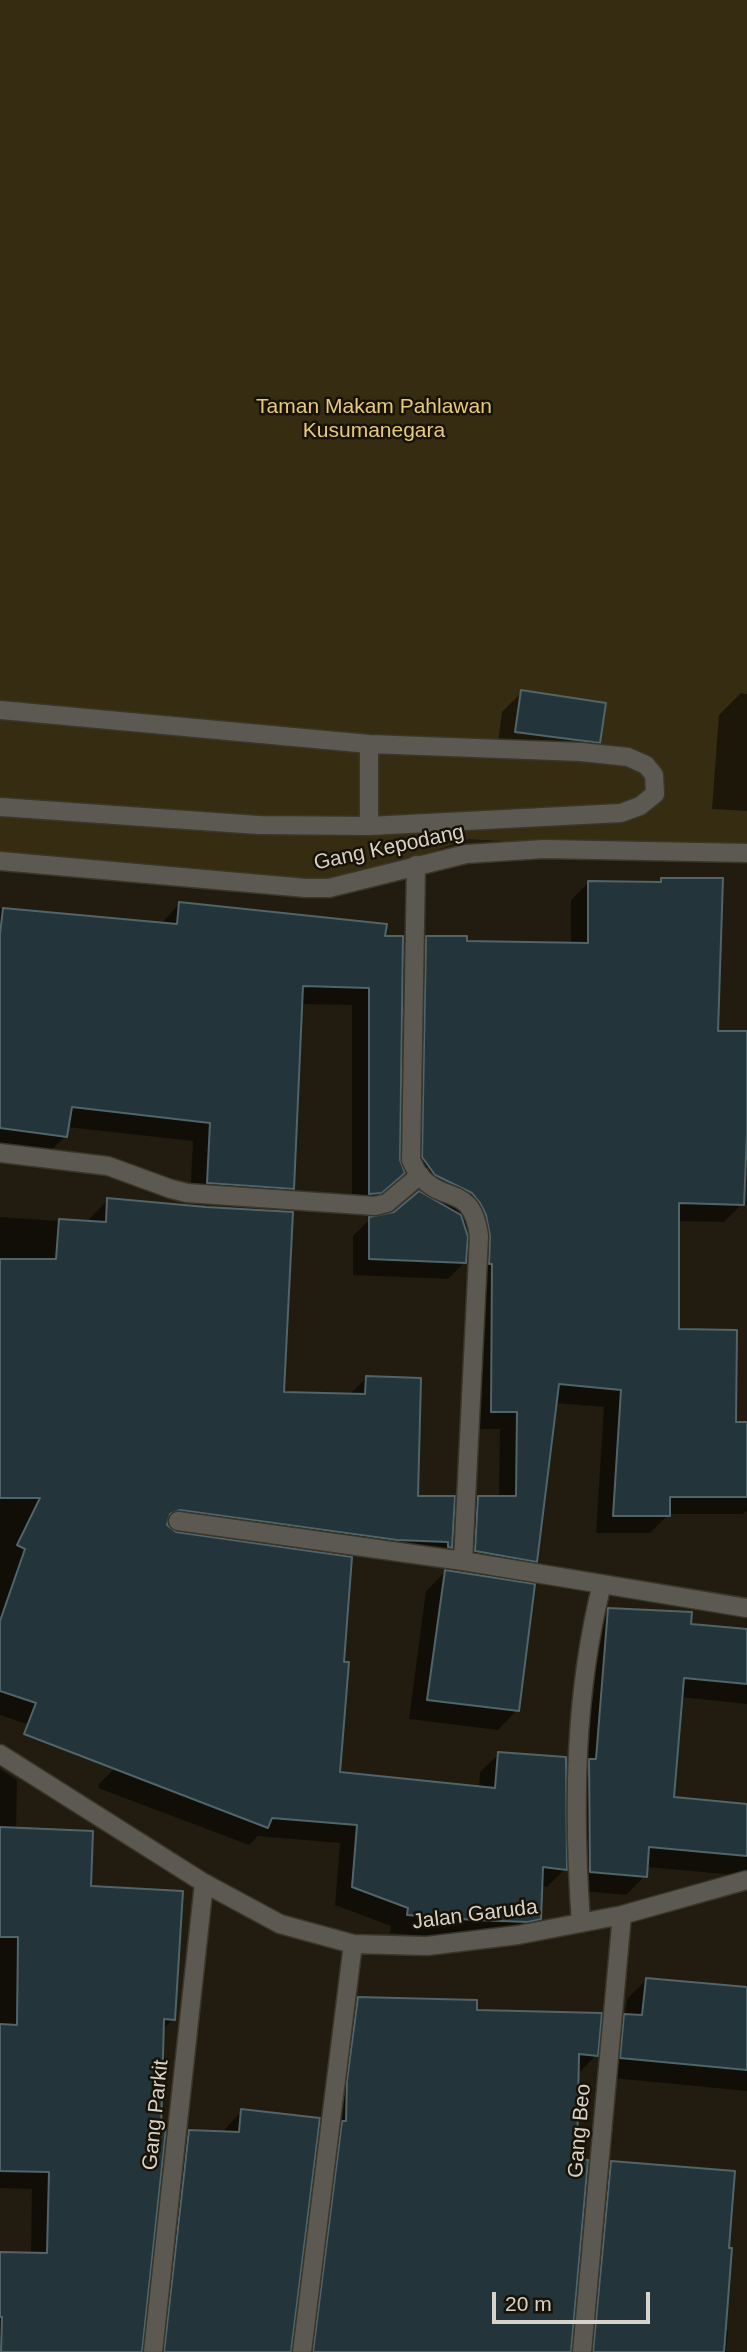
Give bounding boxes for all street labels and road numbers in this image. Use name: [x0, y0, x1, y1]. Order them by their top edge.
street label: Gang Kepodang: [312, 820, 466, 876]
street label: Jalan Garuda: [411, 1895, 539, 1935]
street label: Gang Parkit: [138, 2059, 174, 2171]
street label: Gang Beo: [563, 2083, 597, 2179]

